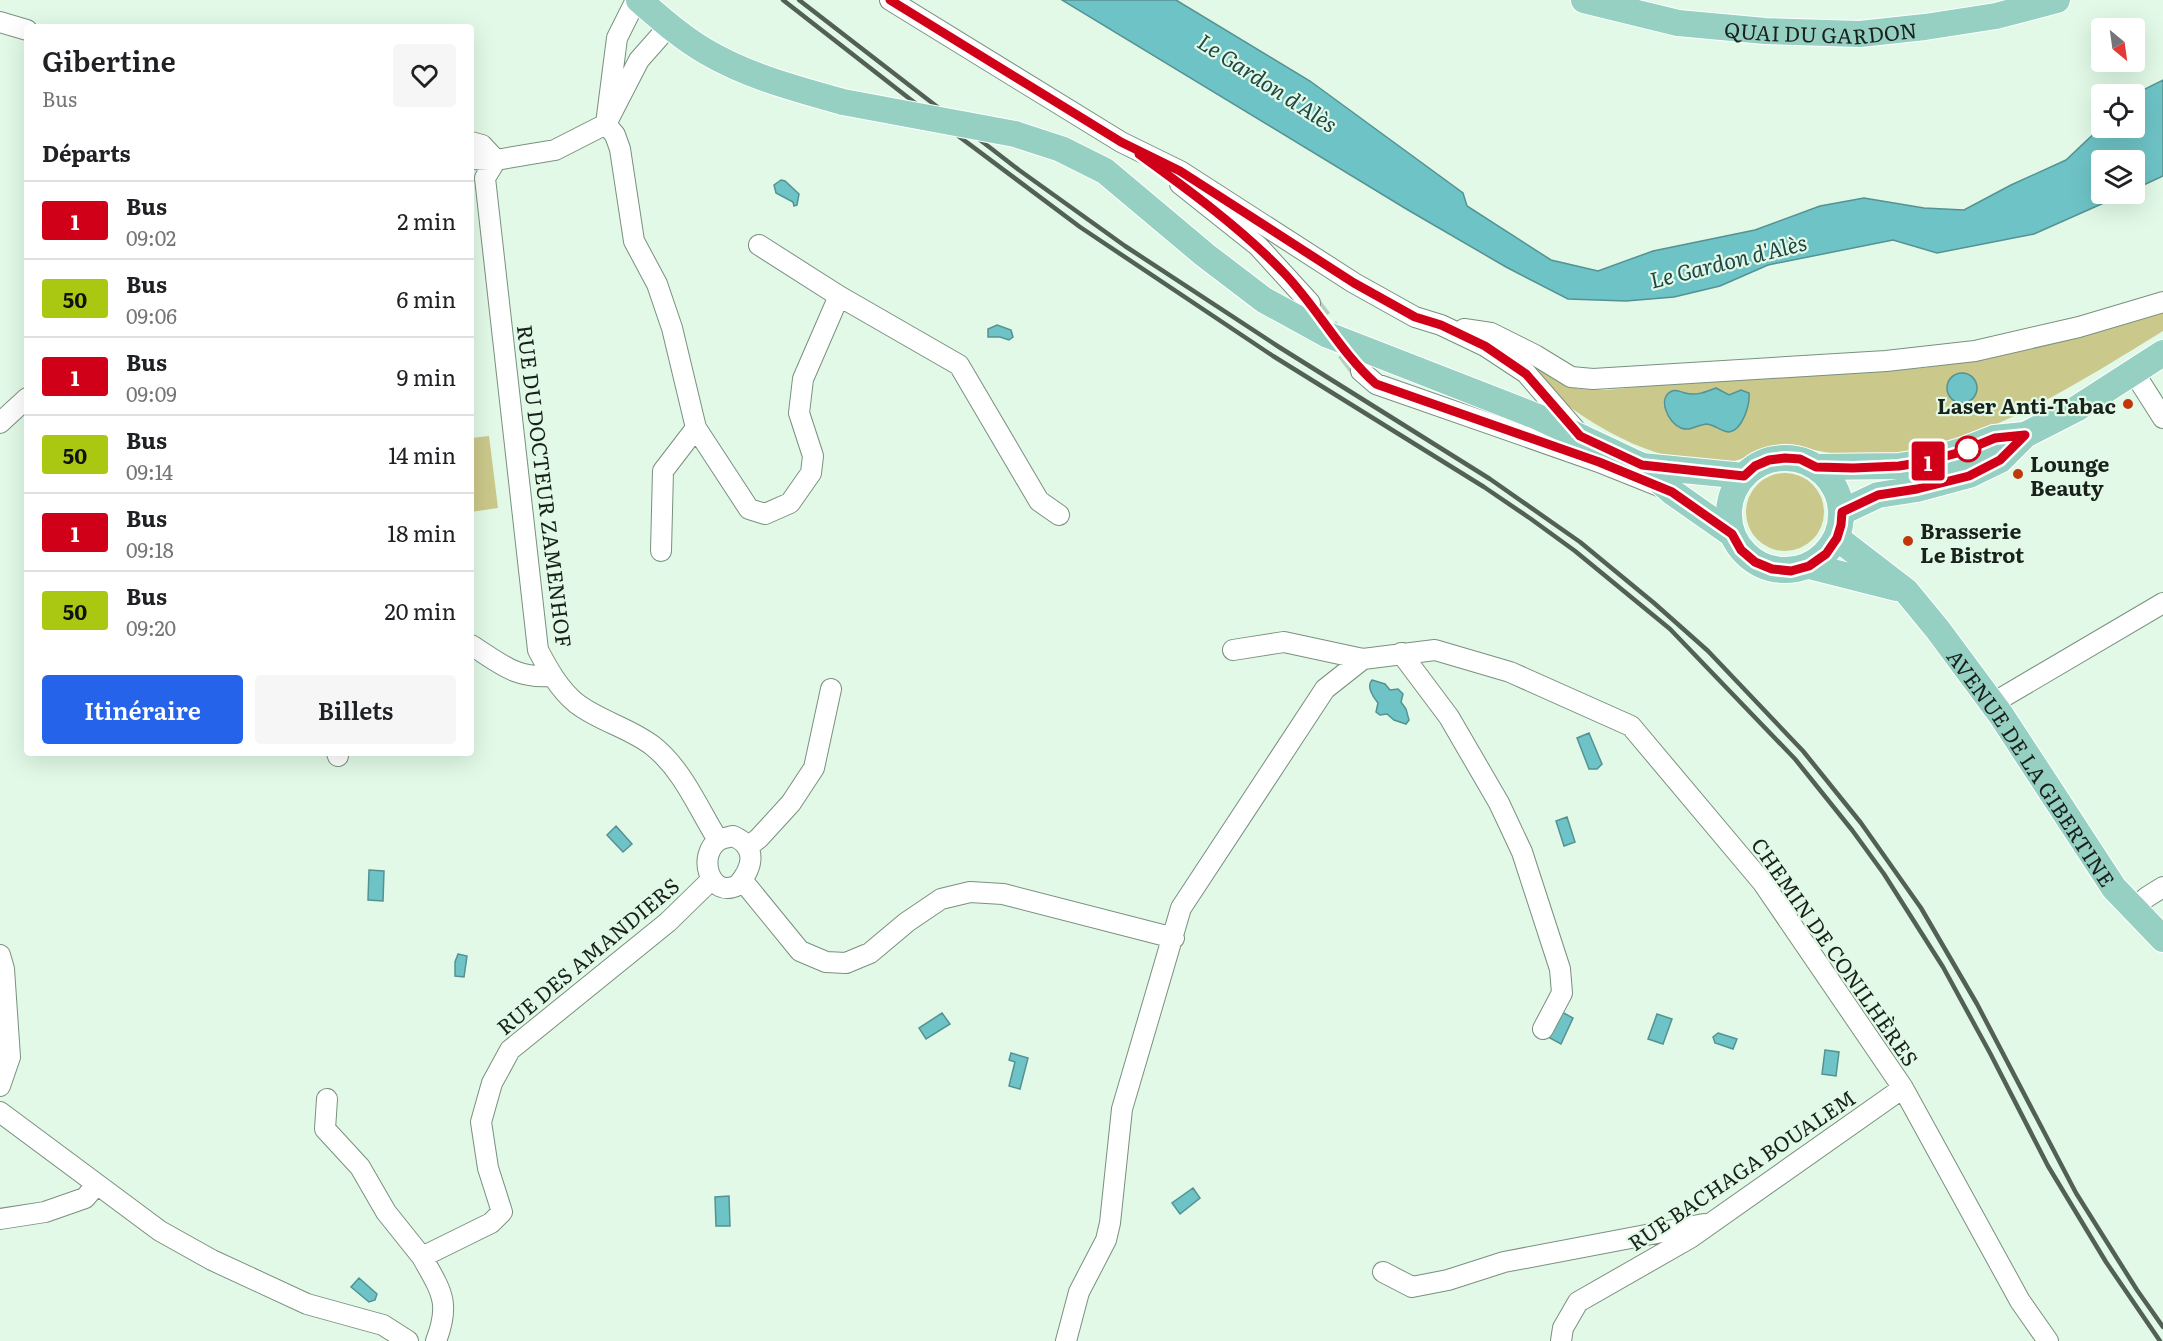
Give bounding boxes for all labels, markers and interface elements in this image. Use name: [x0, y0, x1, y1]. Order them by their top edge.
street label: QUAI DU GARDON: [1723, 12, 1919, 50]
north arrow: [2091, 18, 2145, 72]
map controls: [2091, 18, 2145, 204]
water label: Le Gardon d'Alès: [1192, 24, 1344, 140]
text: Gibertine: [42, 39, 176, 81]
button: heart: [393, 44, 456, 107]
text: Bus: [42, 83, 77, 113]
button: locate: [2091, 84, 2145, 138]
text: Départs: [42, 136, 131, 169]
button: layers: [2091, 150, 2145, 204]
text: Bus: [126, 189, 167, 222]
text: 2 min: [397, 204, 456, 237]
text: 1: [71, 205, 79, 236]
text: 09:02: [126, 222, 176, 252]
water label: Le Gardon d'Alès: [1646, 225, 1810, 295]
text: Bus: [126, 267, 167, 300]
text: 6 min: [397, 282, 456, 315]
text: 50: [63, 283, 87, 314]
text: 09:06: [126, 300, 177, 330]
street label: RUE DU DOCTEUR ZAMENHOF: [511, 323, 581, 649]
text: Bus: [126, 345, 167, 378]
text: 9 min: [397, 360, 456, 393]
text: 1: [71, 361, 79, 392]
text: 09:09: [126, 378, 177, 408]
place label: Laser Anti-Tabac: [1937, 389, 2116, 420]
marker: Laser Anti-Tabac: [2121, 397, 2135, 411]
text: Bus: [126, 423, 167, 456]
unlabelled marker: [1955, 436, 1981, 462]
text: 14 min: [388, 438, 456, 471]
text: 50: [63, 439, 87, 470]
line badge: 1: [1908, 442, 1948, 480]
text: 1: [1924, 446, 1932, 477]
place label: Lounge Beauty: [2030, 447, 2109, 502]
text: 09:14: [126, 456, 173, 486]
marker: Lounge Beauty: [2011, 467, 2025, 481]
text: Bus: [126, 501, 167, 534]
place label: Brasserie Le Bistrot: [1920, 514, 2025, 569]
text: 18 min: [387, 516, 456, 549]
text: 1: [71, 517, 79, 548]
text: 09:18: [126, 534, 174, 564]
marker: Brasserie Le Bistrot: [1901, 534, 1915, 548]
text: Bus: [126, 579, 167, 612]
text: 20 min: [384, 594, 456, 627]
text: 50: [63, 595, 87, 626]
text: 09:20: [126, 612, 176, 642]
street label: AVENUE DE LA GIBERTINE: [1941, 642, 2124, 892]
button: Itinéraire: [42, 675, 243, 744]
button: Billets: [255, 675, 456, 744]
street label: CHEMIN DE CONILHÈRES: [1745, 830, 1927, 1072]
street label: RUE DES AMANDIERS: [489, 869, 685, 1041]
street label: RUE BACHAGA BOUALEM: [1621, 1081, 1861, 1257]

